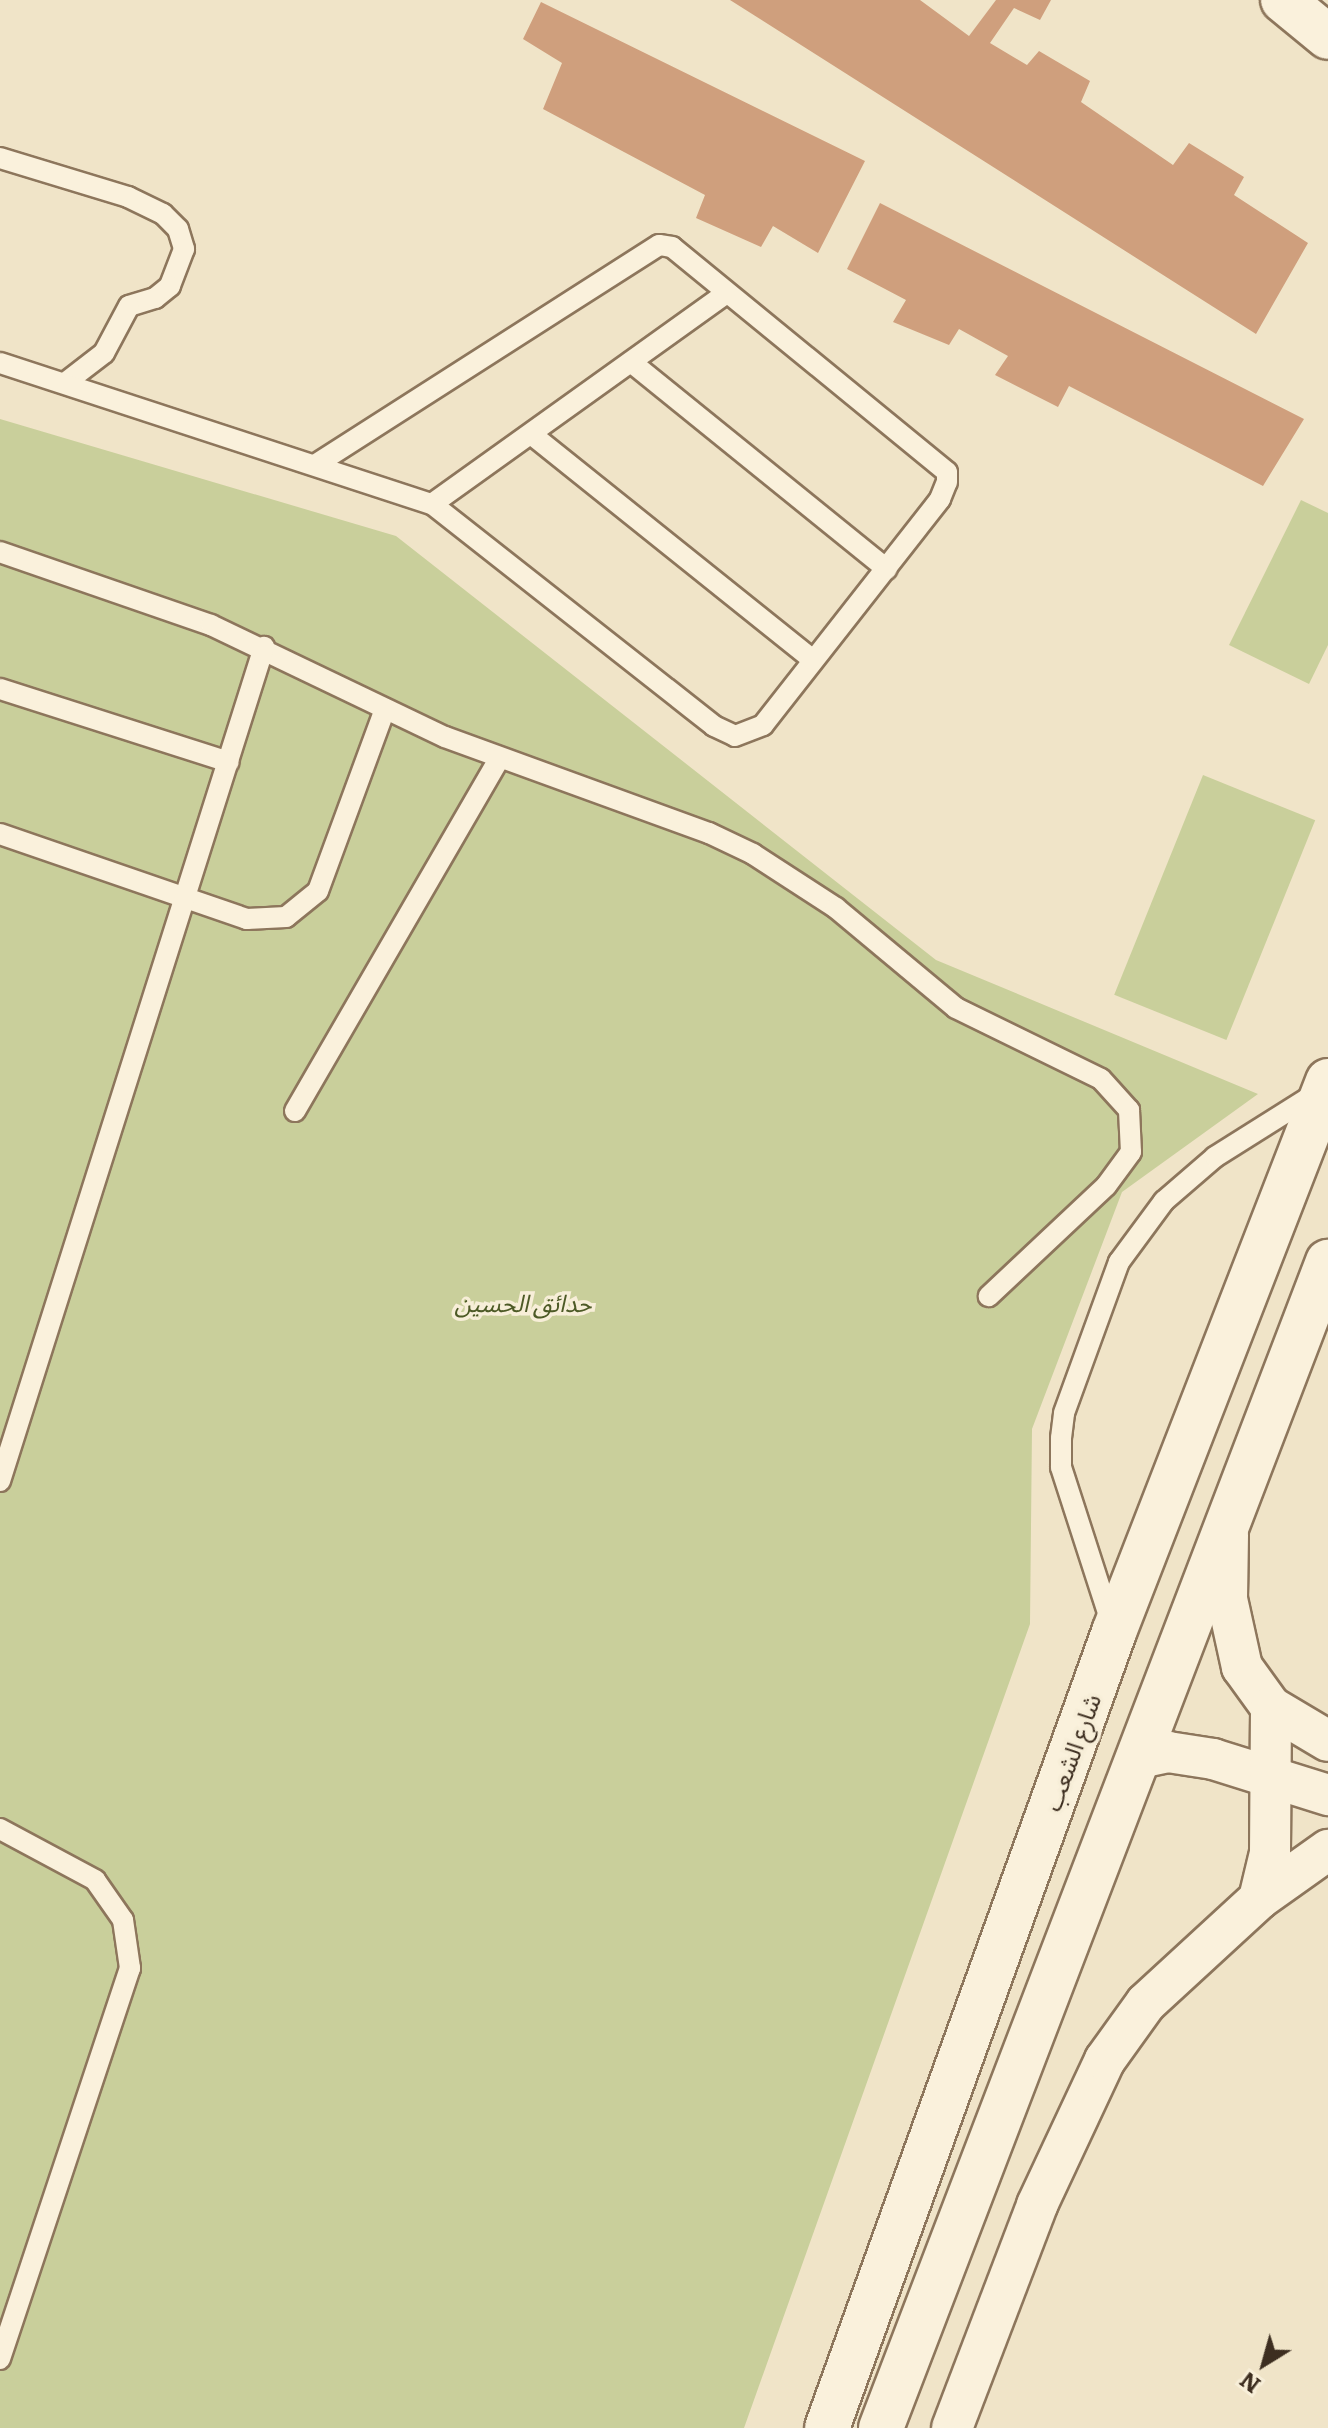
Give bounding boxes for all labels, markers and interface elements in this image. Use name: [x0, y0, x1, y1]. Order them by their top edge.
park label: حدائق الحسين: [454, 1288, 592, 1316]
street label: شارع الشعب: [1036, 1689, 1106, 1815]
north arrow: [1224, 2324, 1304, 2404]
text: N: [1232, 2365, 1267, 2402]

